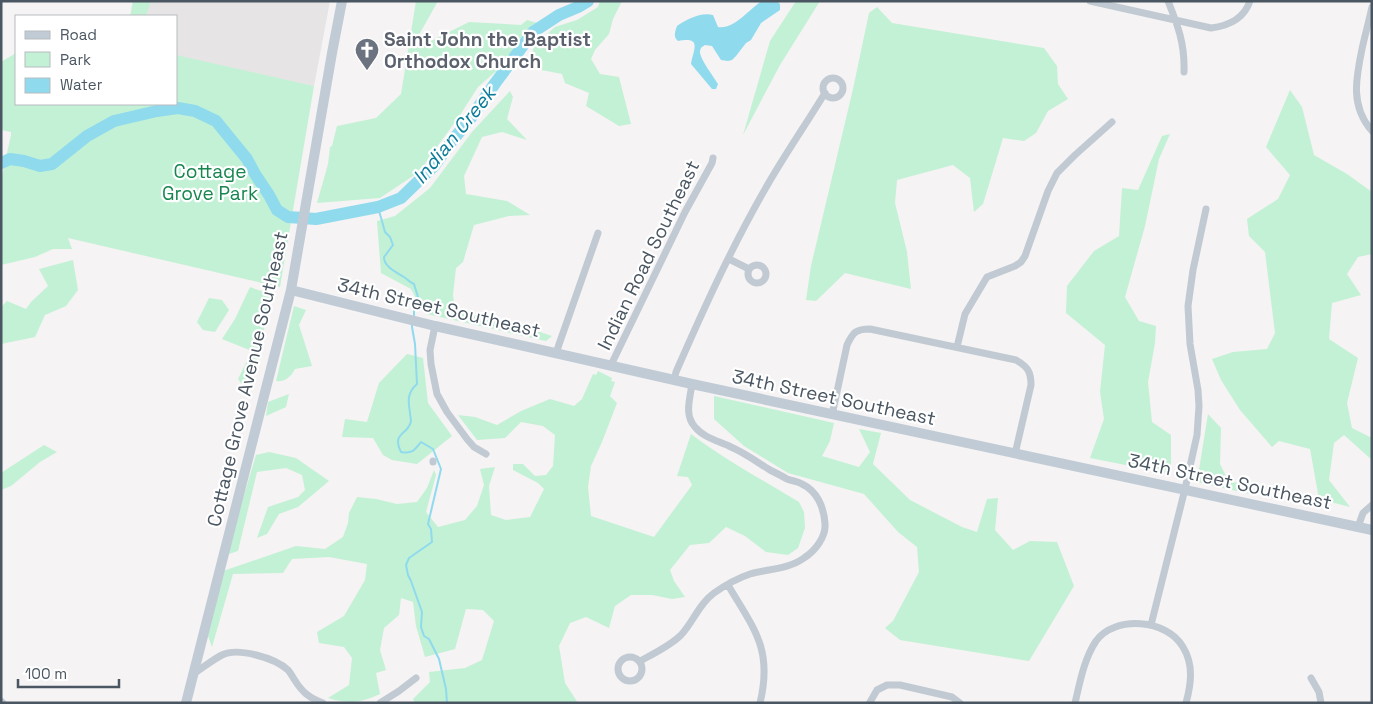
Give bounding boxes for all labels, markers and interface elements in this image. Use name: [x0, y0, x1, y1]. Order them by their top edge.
legend: [15, 15, 178, 105]
text: Road: [60, 25, 97, 44]
place label: Saint John the Baptist Orthodox Church: [384, 27, 591, 74]
church icon: Saint John the Baptist Orthodox Church: [354, 37, 380, 71]
text: Park: [60, 50, 91, 69]
text: Water: [60, 75, 103, 94]
water label: Indian Creek: [407, 79, 503, 189]
street label: Indian Road Southeast: [592, 156, 705, 354]
park label: Cottage Grove Park: [162, 159, 258, 206]
street label: Cottage Grove Avenue Southeast: [201, 229, 294, 529]
street label: 34th Street Southeast: [335, 272, 543, 343]
street label: 34th Street Southeast: [730, 364, 938, 431]
street label: 34th Street Southeast: [1126, 448, 1334, 515]
scale bar: [18, 656, 119, 688]
text: 100 m: [25, 664, 67, 683]

